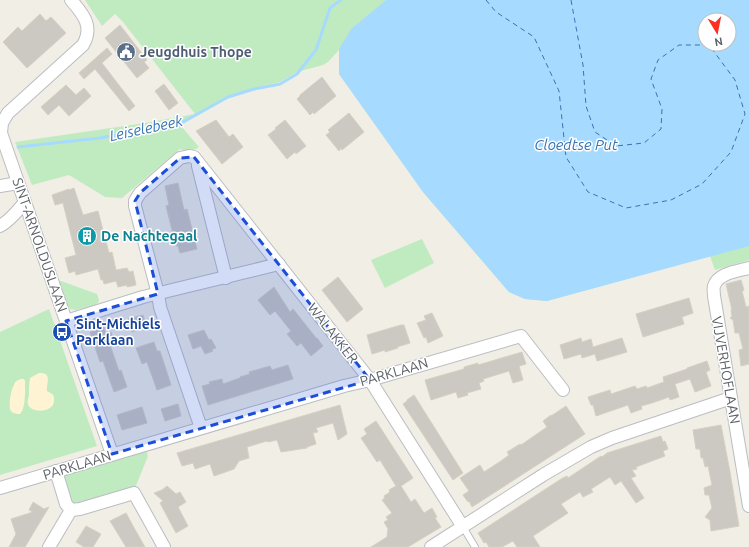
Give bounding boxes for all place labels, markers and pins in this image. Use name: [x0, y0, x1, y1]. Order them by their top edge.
public building icon: Jeugdhuis Thope: [115, 41, 137, 63]
place label: Jeugdhuis Thope: [140, 44, 252, 60]
building icon: De Nachtegaal: [76, 225, 98, 247]
place label: De Nachtegaal: [101, 228, 197, 244]
place label: Sint-Michiels Parklaan: [76, 316, 161, 348]
bus stop icon: Sint-Michiels Parklaan: [51, 321, 73, 343]

